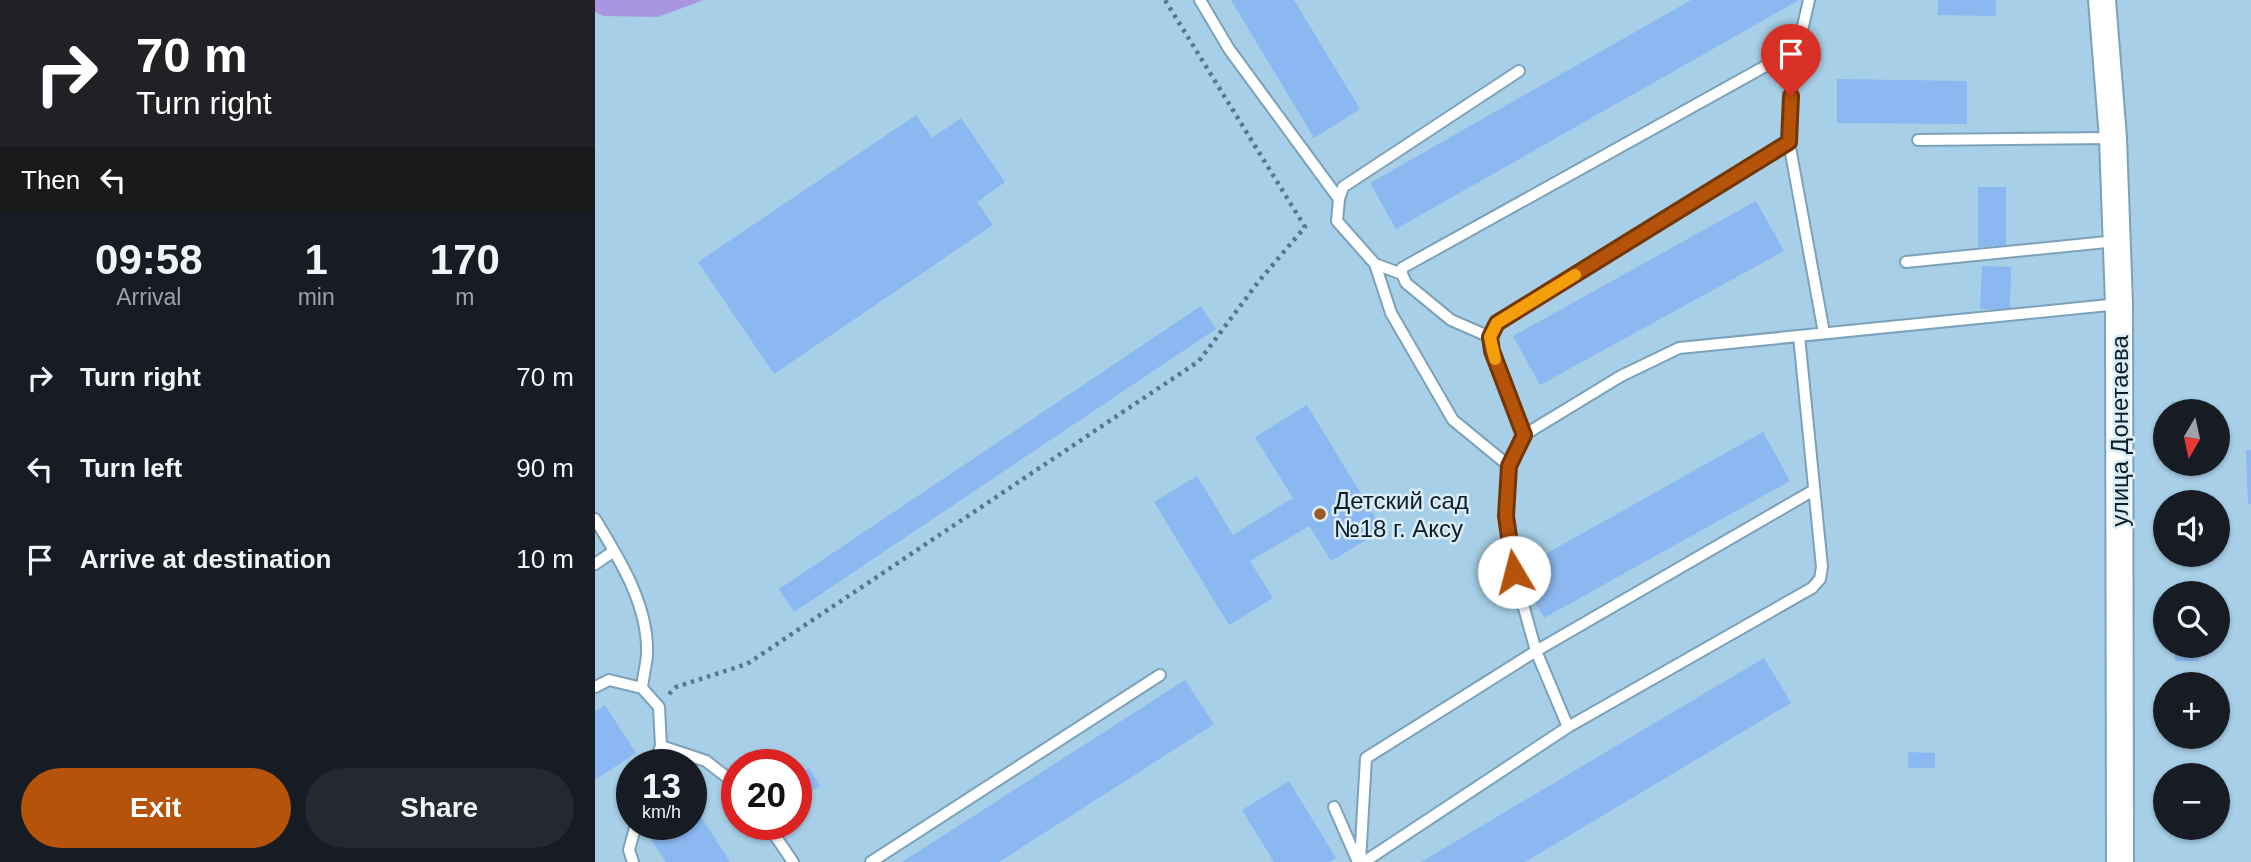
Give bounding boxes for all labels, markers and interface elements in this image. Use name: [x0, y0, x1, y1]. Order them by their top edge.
pin: [1761, 24, 1821, 96]
icon: right: [21, 28, 112, 119]
text: 70 m: [136, 28, 248, 82]
icon: arrive: [1772, 35, 1810, 73]
text: Turn right: [136, 85, 272, 121]
icon: left: [94, 161, 132, 199]
text: Then: [21, 165, 80, 195]
text: 09:58: [95, 236, 203, 283]
text: 1: [304, 236, 328, 283]
text: 170: [430, 236, 500, 283]
text: Arrival: [116, 284, 181, 310]
text: min: [298, 284, 335, 310]
text: m: [455, 284, 474, 310]
street label: улица Донетаева: [2106, 335, 2133, 527]
icon: right: [21, 359, 59, 397]
text: Turn right: [80, 362, 201, 392]
text: 70 m: [516, 362, 574, 392]
north arrow: [2153, 399, 2229, 476]
map controls: [2153, 399, 2230, 840]
icon: left: [21, 450, 59, 488]
text: Turn left: [80, 453, 182, 483]
text: 90 m: [516, 453, 574, 483]
place label: Детский сад №18 г. Аксу: [1334, 487, 1469, 542]
button: sound: [2153, 490, 2230, 567]
marker: Детский сад №18 г. Аксу: [1312, 506, 1328, 522]
position arrow: [1477, 535, 1551, 609]
icon: arrive: [21, 541, 59, 579]
text: Arrive at destination: [80, 544, 331, 574]
text: 10 m: [516, 544, 574, 574]
button: search: [2153, 581, 2230, 658]
button: +: [2153, 672, 2230, 749]
speed limit sign: 20: [721, 749, 812, 840]
button: −: [2153, 763, 2230, 840]
text: 13: [642, 766, 681, 805]
button: Exit: [21, 768, 291, 848]
button: Share: [305, 768, 574, 848]
text: km/h: [642, 802, 681, 822]

